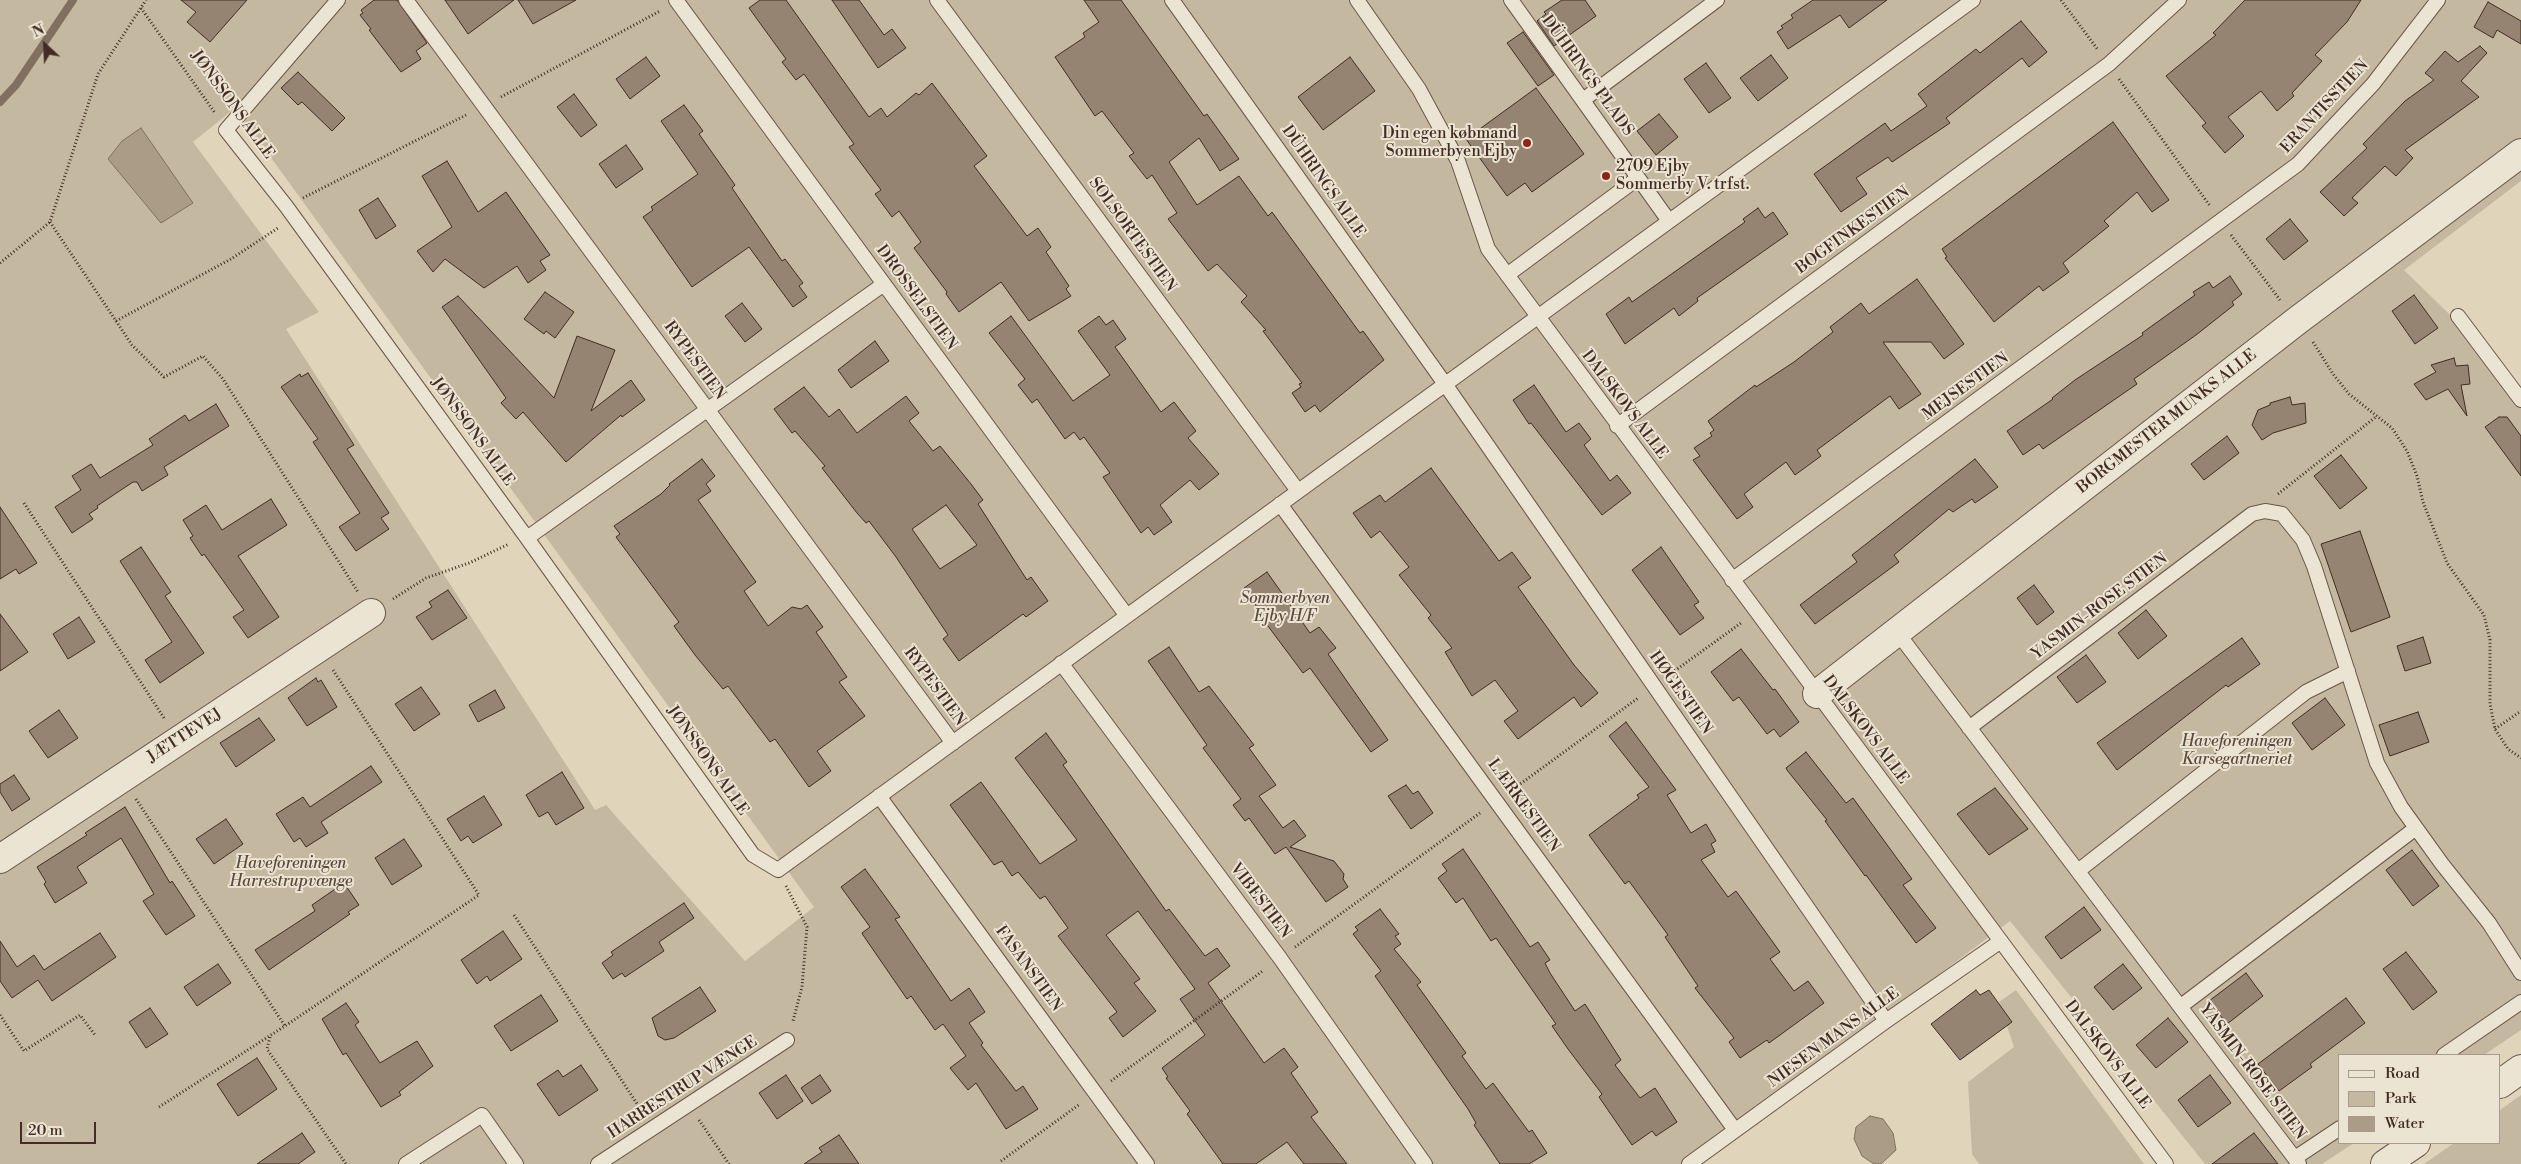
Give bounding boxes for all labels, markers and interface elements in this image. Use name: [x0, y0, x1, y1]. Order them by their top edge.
street label: DÜHRINGS PLADS: [1537, 12, 1637, 140]
north arrow: [20, 20, 70, 70]
text: N: [30, 21, 47, 42]
street label: JØNSSONS ALLE: [186, 47, 278, 163]
street label: ERANTISSTIEN: [2277, 56, 2373, 158]
street label: DÜHRINGS ALLE: [1277, 122, 1369, 242]
place label: Din egen købmand Sommerbyen Ejby: [1382, 124, 1517, 162]
marker: Din egen købmand Sommerbyen Ejby: [1521, 137, 1533, 149]
place label: 2709 Ejby Sommerby V. trfst.: [1616, 157, 1749, 195]
marker: 2709 Ejby Sommerby V. trfst.: [1600, 170, 1612, 182]
street label: SOLSORTESTIEN: [1084, 174, 1180, 296]
street label: BOGFINKESTIEN: [1792, 183, 1914, 279]
street label: DROSSELSTIEN: [871, 242, 961, 354]
street label: RYPESTIEN: [659, 318, 729, 404]
street label: BORGMESTER MUNKS ALLE: [2073, 346, 2261, 498]
street label: DALSKOVS ALLE: [1577, 347, 1671, 463]
street label: MEJSESTIEN: [1919, 349, 2013, 425]
street label: JØNSSONS ALLE: [426, 374, 518, 490]
street label: YASMIN-ROSE STIEN: [2028, 550, 2172, 664]
park label: Sommerbyen Ejby H/F: [1240, 589, 1330, 627]
street label: RYPESTIEN: [899, 644, 969, 730]
street label: HØGESTIEN: [1644, 648, 1716, 738]
street label: DALSKOVS ALLE: [1818, 672, 1912, 788]
street label: JØNSSONS ALLE: [662, 702, 752, 820]
street label: JÆTTEVEJ: [144, 705, 226, 767]
park label: Haveforeningen Karsegartneriet: [2181, 732, 2293, 770]
street label: LÆRKESTIEN: [1483, 756, 1563, 856]
park label: Haveforeningen Harrestrupvænge: [229, 854, 353, 892]
street label: VIBESTIEN: [1225, 860, 1295, 942]
street label: FASANSTIEN: [990, 922, 1066, 1016]
street label: NIESEN MANS ALLE: [1765, 984, 1903, 1092]
street label: DALSKOVS ALLE: [2060, 997, 2154, 1113]
street label: YASMIN-ROSE STIEN: [2195, 1000, 2309, 1144]
street label: HARRESTRUP VÆNGE: [605, 1033, 761, 1143]
legend: [2338, 1054, 2501, 1144]
text: Road: [2385, 1064, 2420, 1083]
text: Park: [2385, 1089, 2416, 1108]
scale bar: [22, 1112, 99, 1144]
text: Water: [2385, 1114, 2424, 1133]
text: 20 m: [28, 1121, 63, 1140]

